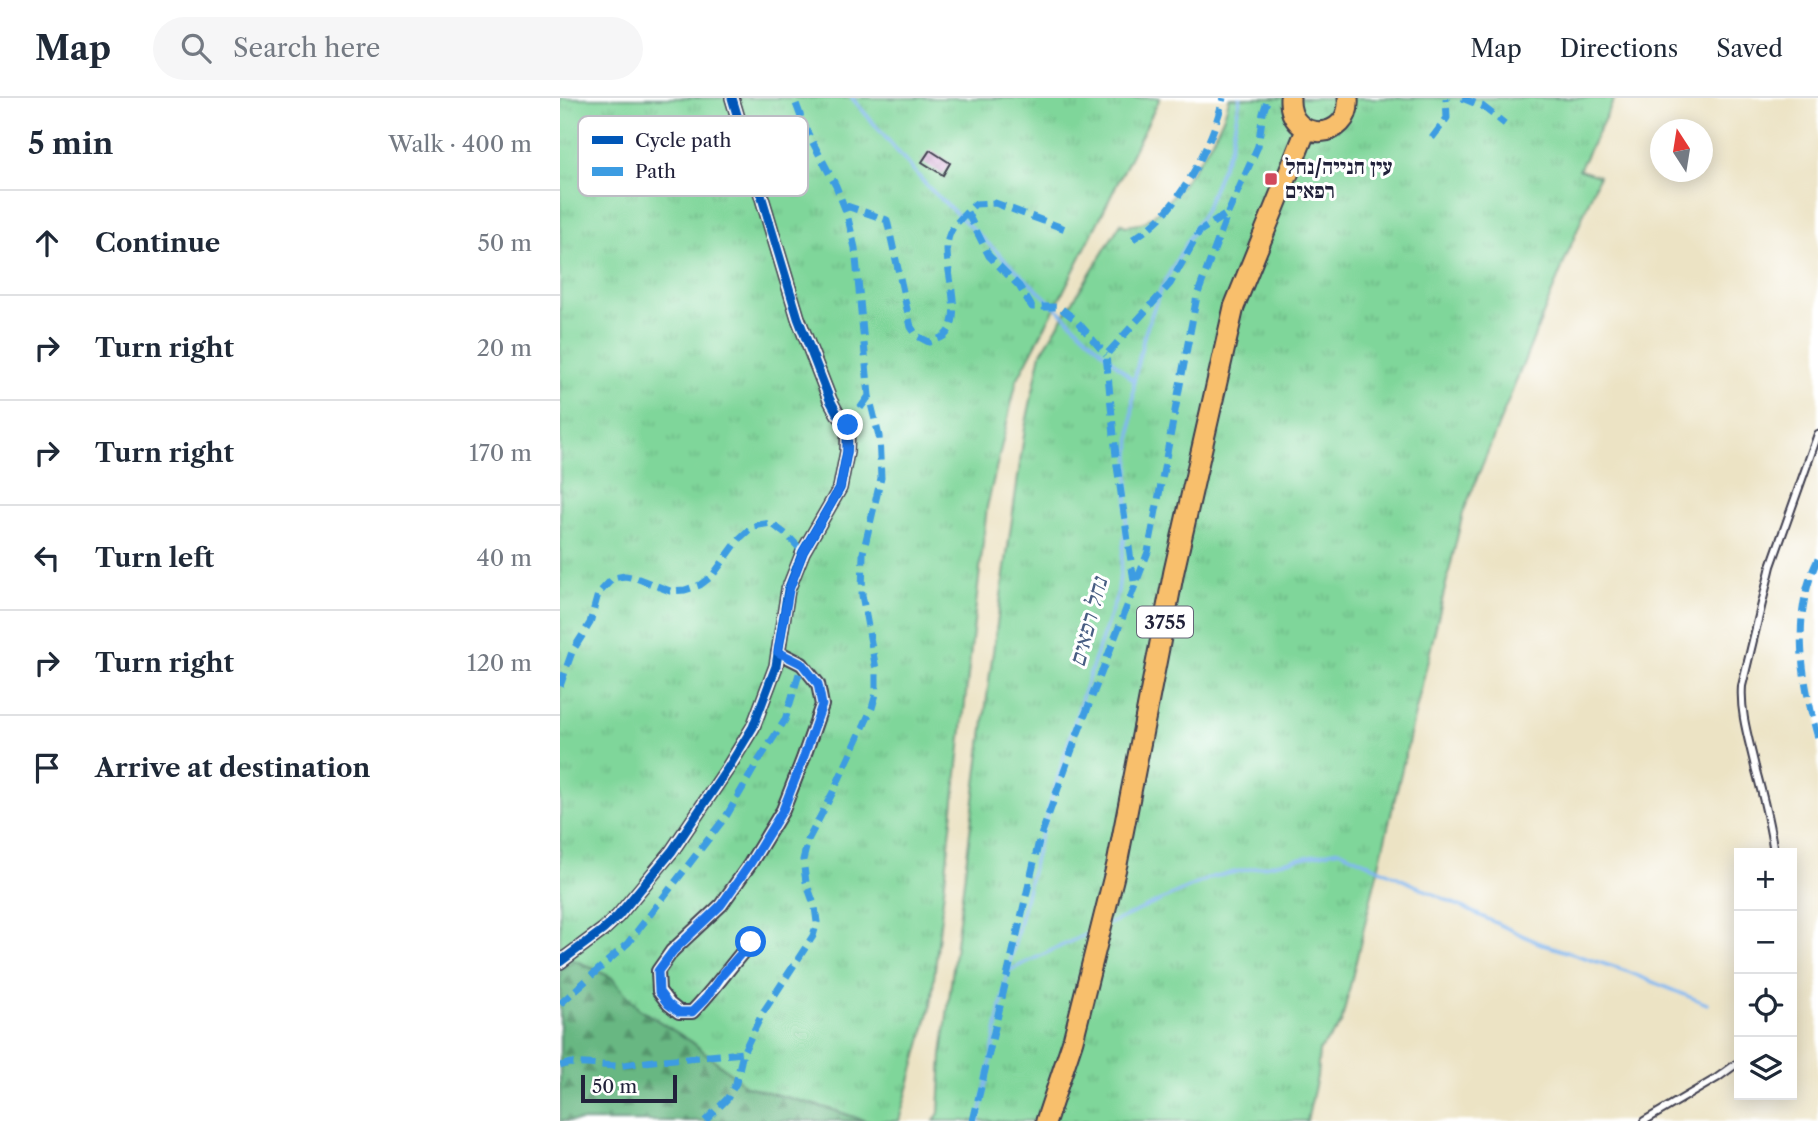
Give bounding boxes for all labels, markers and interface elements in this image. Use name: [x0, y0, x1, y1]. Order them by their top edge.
search box: [153, 17, 643, 80]
text: Map: [35, 28, 111, 69]
icon: search: [177, 29, 215, 67]
text: Search here: [233, 32, 380, 64]
text: Map: [1470, 34, 1522, 63]
text: Directions: [1560, 34, 1678, 63]
text: Saved: [1716, 34, 1783, 63]
legend: [578, 116, 808, 196]
north arrow: [1650, 119, 1713, 182]
text: 5 min: [28, 125, 113, 162]
text: Cycle path: [635, 129, 731, 152]
text: Walk · 400 m: [388, 130, 532, 158]
place label: עין חנייה/נחל רפאים: [1285, 154, 1393, 203]
text: Path: [635, 160, 676, 183]
marker: עין חנייה/נחל רפאים: [1263, 171, 1279, 187]
icon: ahead: [28, 224, 66, 262]
text: Continue: [95, 227, 220, 259]
text: 50 m: [477, 229, 532, 257]
icon: right: [28, 329, 66, 367]
text: Turn right: [95, 332, 234, 364]
text: 20 m: [477, 334, 532, 362]
route end: [832, 409, 863, 440]
icon: right: [28, 434, 66, 472]
text: Turn right: [95, 437, 234, 469]
text: 170 m: [469, 439, 532, 467]
icon: left: [28, 539, 66, 577]
text: Turn left: [95, 542, 214, 574]
text: 40 m: [477, 544, 532, 572]
water label: נחל רפאים: [1063, 572, 1114, 670]
road number: 3755: [1137, 607, 1193, 638]
icon: right: [28, 644, 66, 682]
text: Turn right: [95, 647, 234, 679]
text: 120 m: [467, 649, 532, 677]
icon: arrive: [28, 749, 66, 787]
text: Arrive at destination: [95, 752, 370, 784]
map controls: [1734, 848, 1797, 1100]
button: +: [1734, 848, 1797, 911]
button: −: [1734, 911, 1797, 974]
route start: [735, 926, 766, 957]
button: locate: [1734, 974, 1797, 1037]
button: layers: [1734, 1037, 1797, 1100]
scale bar: [581, 1072, 677, 1104]
text: 50 m: [592, 1075, 637, 1098]

